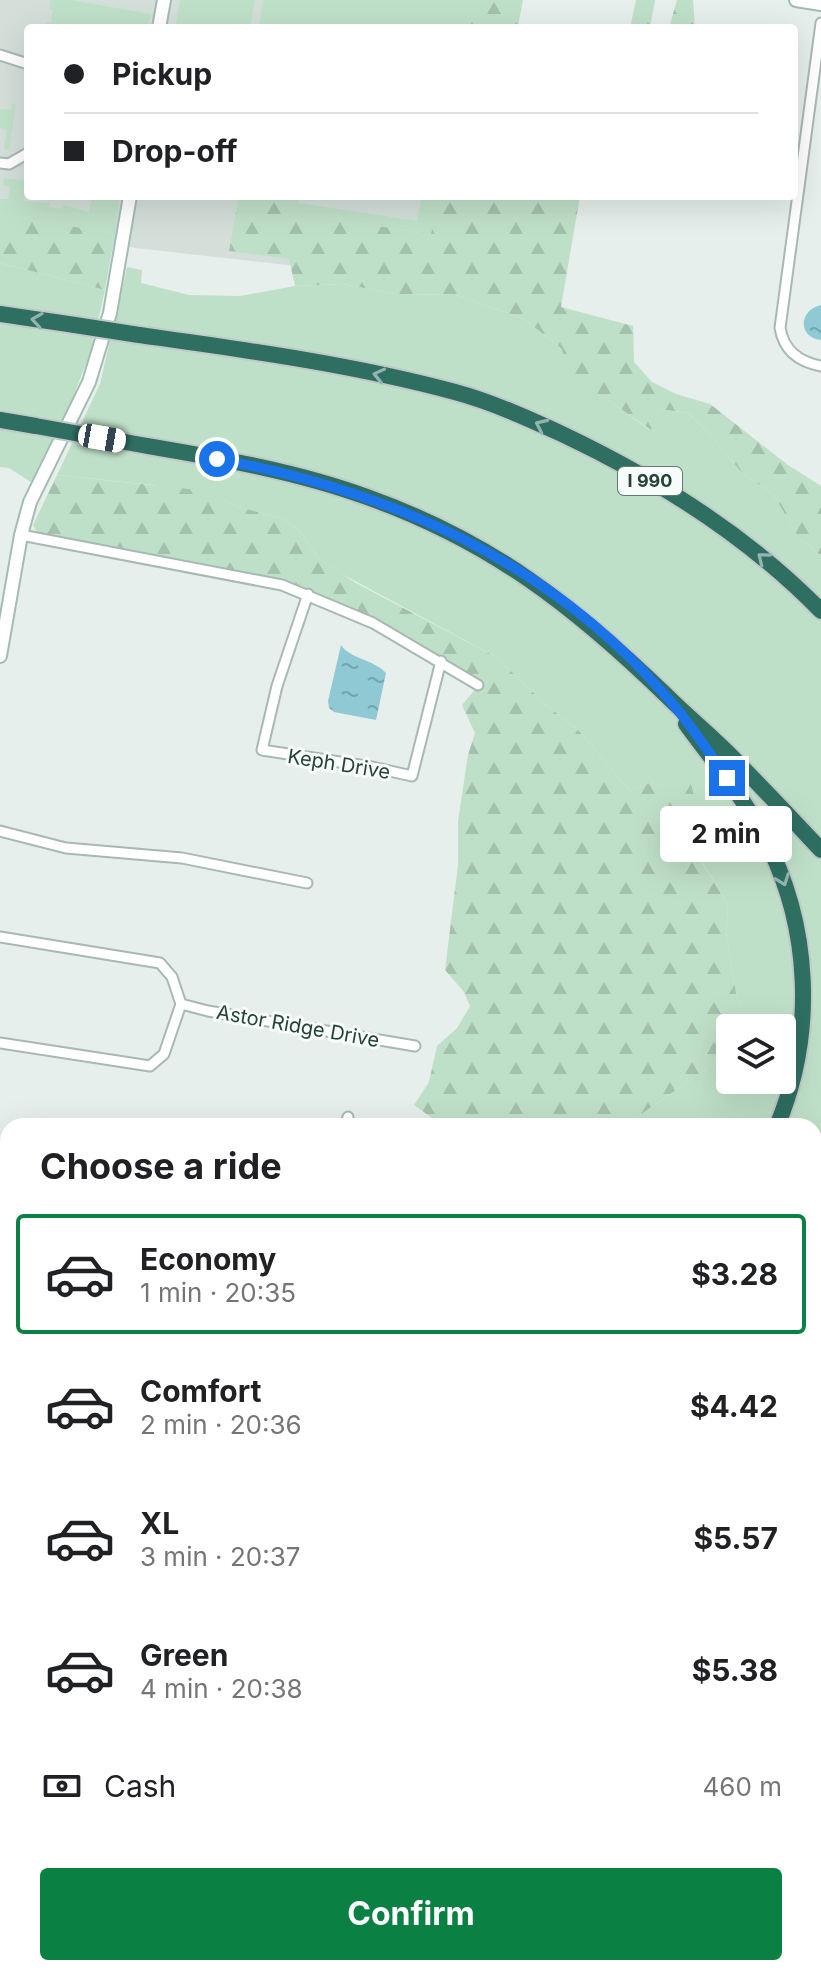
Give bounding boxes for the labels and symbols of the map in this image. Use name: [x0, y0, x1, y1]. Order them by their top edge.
one-way arrow: [30, 312, 44, 329]
one-way arrow: [373, 367, 386, 384]
one-way arrow: [535, 419, 550, 435]
car: [76, 422, 128, 454]
route start: [199, 441, 235, 477]
road number: I 990: [618, 467, 682, 495]
one-way arrow: [758, 553, 772, 568]
street label: Keph Drive: [286, 744, 392, 784]
route end: [709, 760, 745, 796]
callout: 2 min: [661, 806, 793, 862]
one-way arrow: [773, 872, 790, 886]
street label: Astor Ridge Drive: [215, 1000, 381, 1052]

